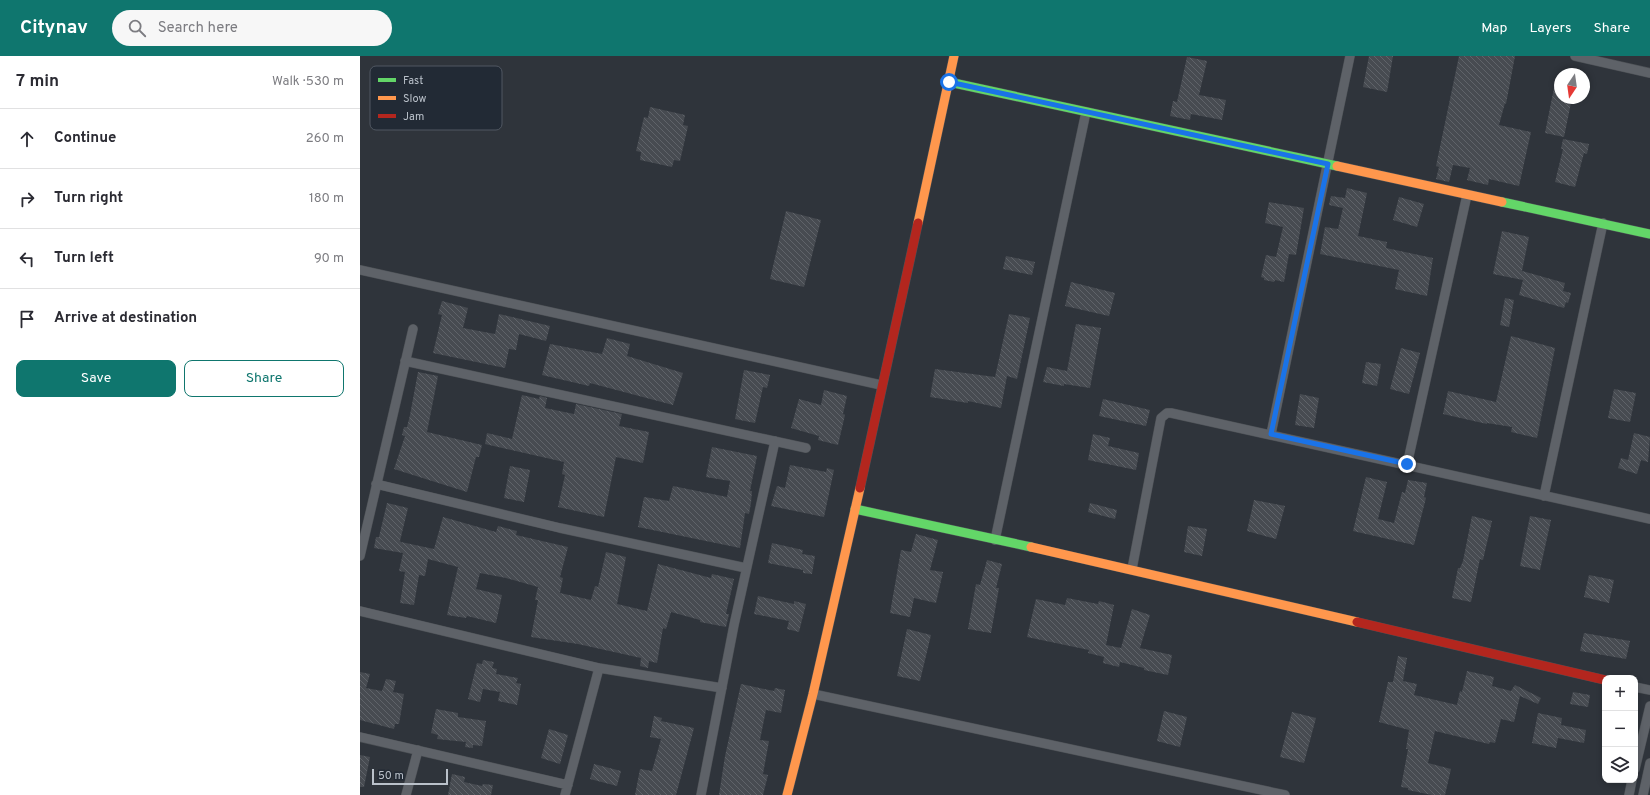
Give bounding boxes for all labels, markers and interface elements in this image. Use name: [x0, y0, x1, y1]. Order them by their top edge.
search box: [112, 10, 392, 46]
text: Citynav: [20, 16, 88, 40]
icon: search: [126, 17, 148, 39]
text: Search here: [158, 19, 238, 38]
text: Map: [1481, 20, 1507, 37]
text: Layers: [1529, 20, 1571, 37]
text: Share: [1593, 20, 1630, 37]
legend: [370, 66, 502, 130]
north arrow: [1554, 68, 1590, 104]
text: 7 min: [16, 71, 59, 93]
route start: [940, 73, 958, 91]
text: Walk · 530 m: [272, 74, 344, 90]
text: Fast: [403, 74, 423, 88]
text: Slow: [403, 92, 426, 106]
text: Jam: [403, 110, 424, 124]
icon: ahead: [16, 128, 38, 150]
text: Continue: [54, 129, 116, 148]
text: 260 m: [306, 131, 344, 147]
icon: right: [16, 188, 38, 210]
text: Turn right: [54, 189, 123, 208]
text: 180 m: [309, 191, 344, 207]
icon: left: [16, 248, 38, 270]
text: Turn left: [54, 249, 114, 268]
text: 90 m: [314, 251, 344, 267]
icon: arrive: [16, 308, 38, 330]
text: Arrive at destination: [54, 309, 197, 328]
button: Save: [16, 360, 176, 397]
button: Share: [184, 360, 344, 397]
route end: [1398, 455, 1416, 473]
map controls: [1602, 675, 1638, 783]
button: +: [1602, 675, 1638, 711]
button: −: [1602, 711, 1638, 747]
button: layers: [1602, 747, 1638, 783]
scale bar: [372, 767, 448, 786]
text: 50 m: [378, 769, 404, 783]

